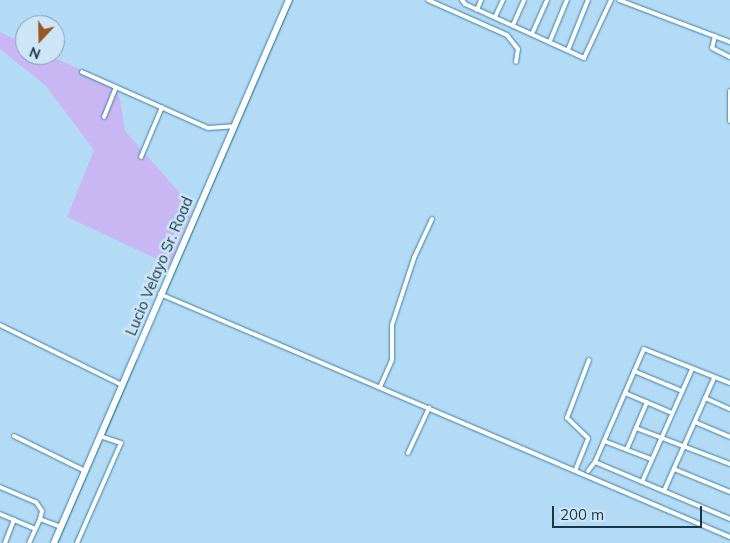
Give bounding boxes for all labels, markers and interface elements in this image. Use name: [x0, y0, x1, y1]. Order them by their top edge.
north arrow: [15, 15, 65, 65]
text: N: [27, 43, 43, 63]
street label: Lucio Velayo Sr. Road: [122, 194, 196, 338]
scale bar: [555, 496, 705, 528]
text: 200 m: [560, 505, 604, 524]

